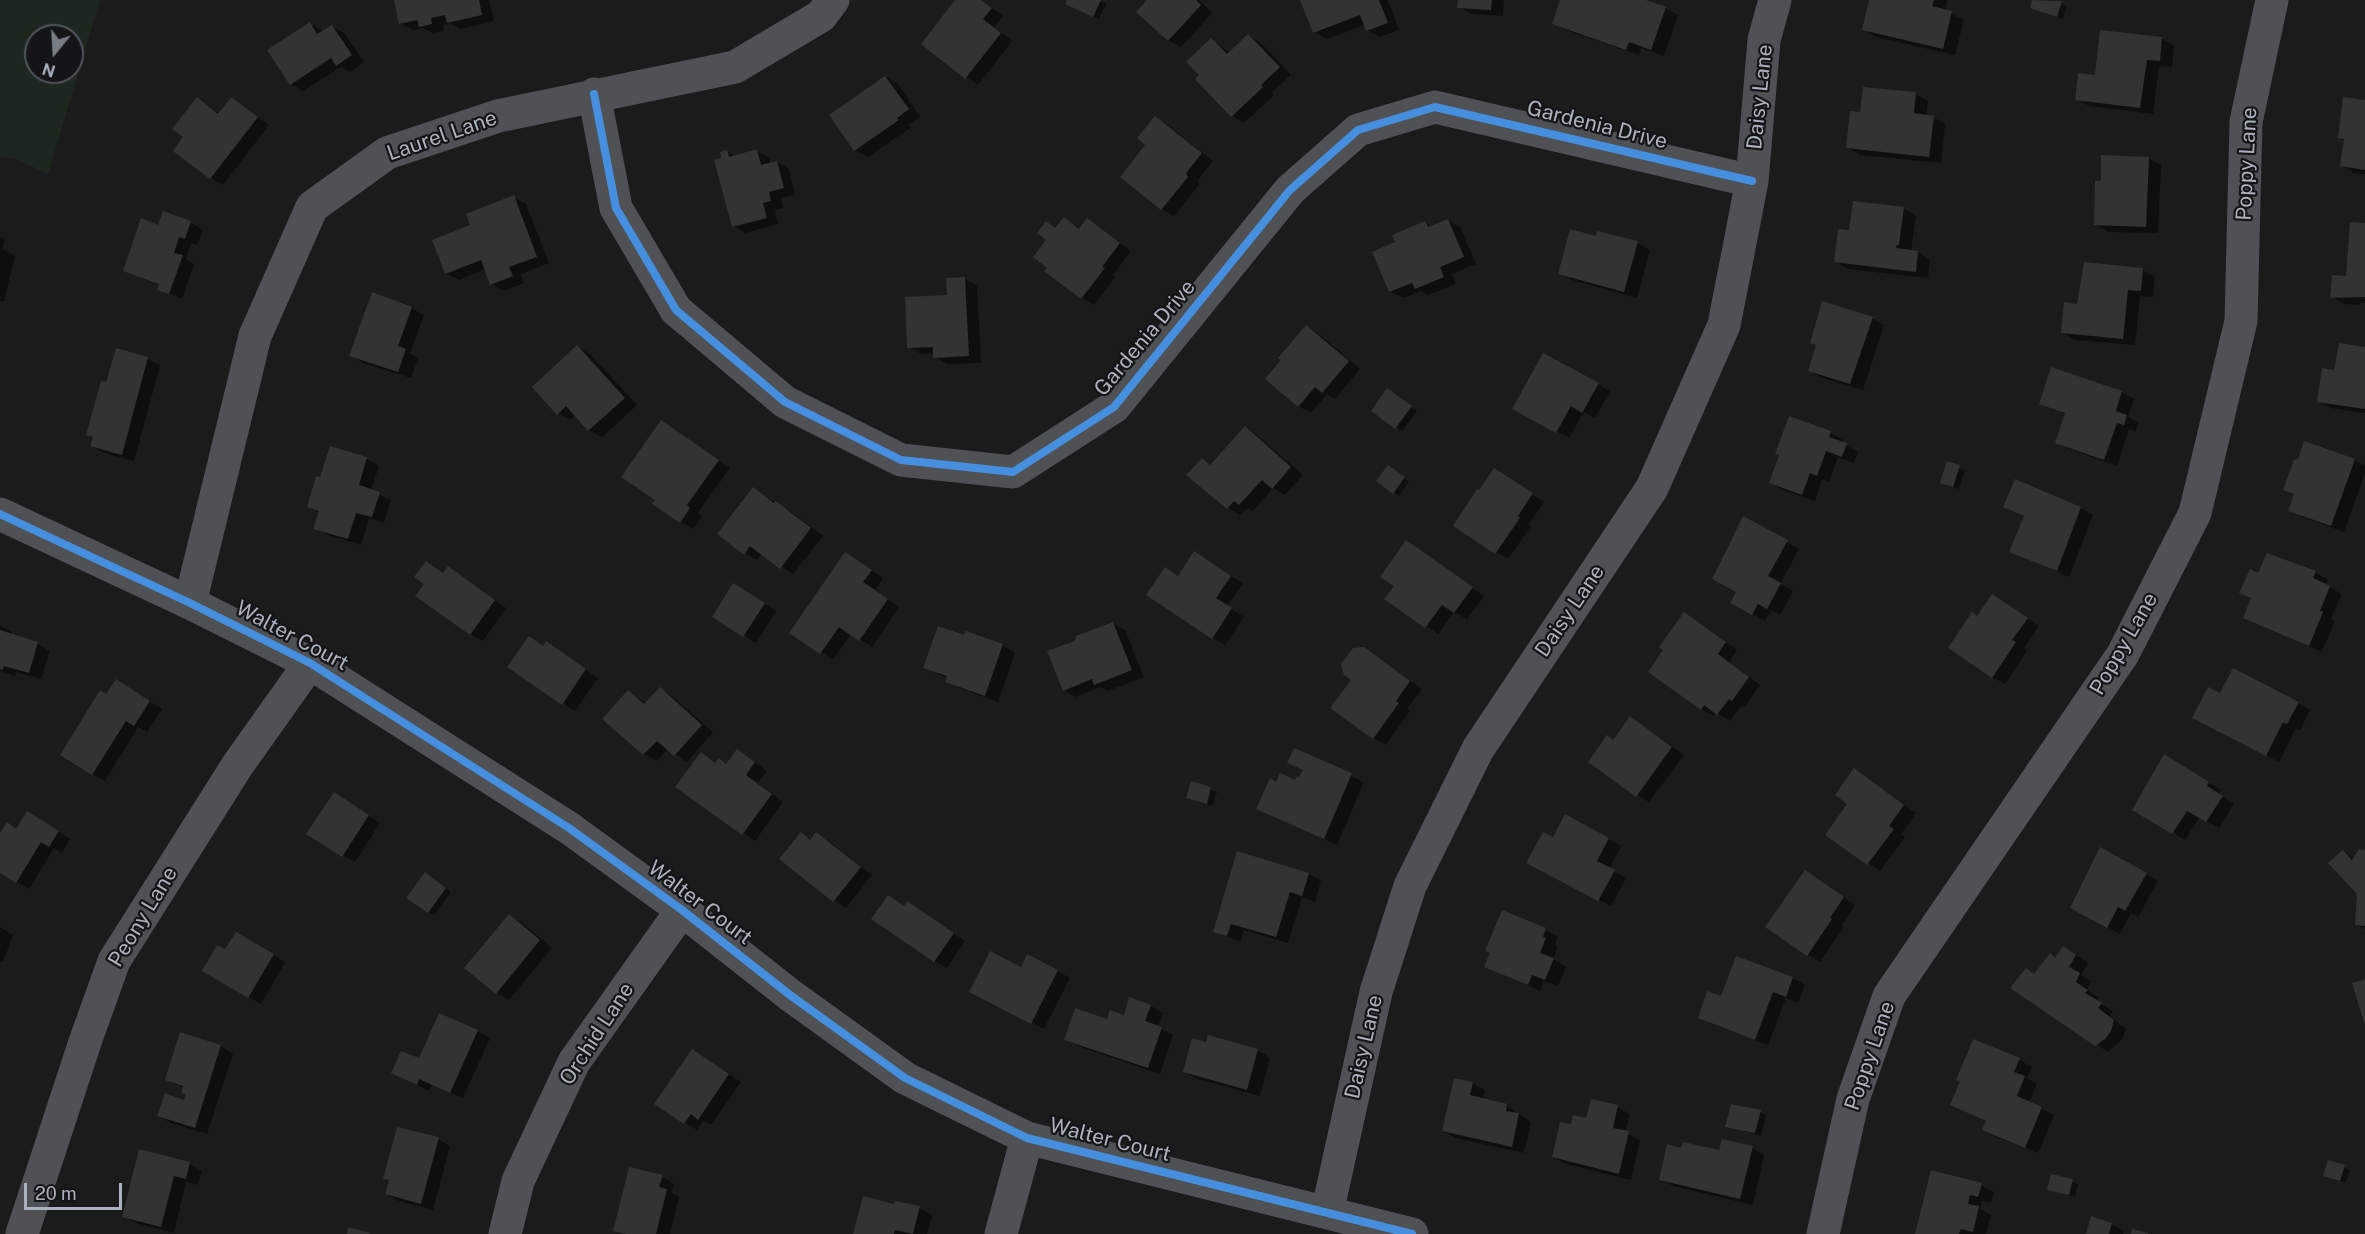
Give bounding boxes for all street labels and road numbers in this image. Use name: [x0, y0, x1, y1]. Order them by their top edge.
street label: Daisy Lane: [1742, 43, 1778, 151]
street label: Gardenia Drive: [1524, 95, 1670, 155]
street label: Laurel Lane: [384, 105, 500, 167]
street label: Poppy Lane: [2231, 107, 2263, 221]
street label: Gardenia Drive: [1089, 275, 1201, 401]
street label: Daisy Lane: [1530, 560, 1610, 662]
street label: Poppy Lane: [2085, 588, 2163, 700]
street label: Walter Court: [231, 596, 353, 676]
street label: Walter Court: [643, 856, 757, 950]
street label: Peony Lane: [103, 862, 183, 972]
street label: Orchid Lane: [555, 978, 639, 1090]
street label: Daisy Lane: [1340, 993, 1388, 1101]
street label: Poppy Lane: [1840, 998, 1900, 1114]
street label: Walter Court: [1047, 1113, 1173, 1167]

